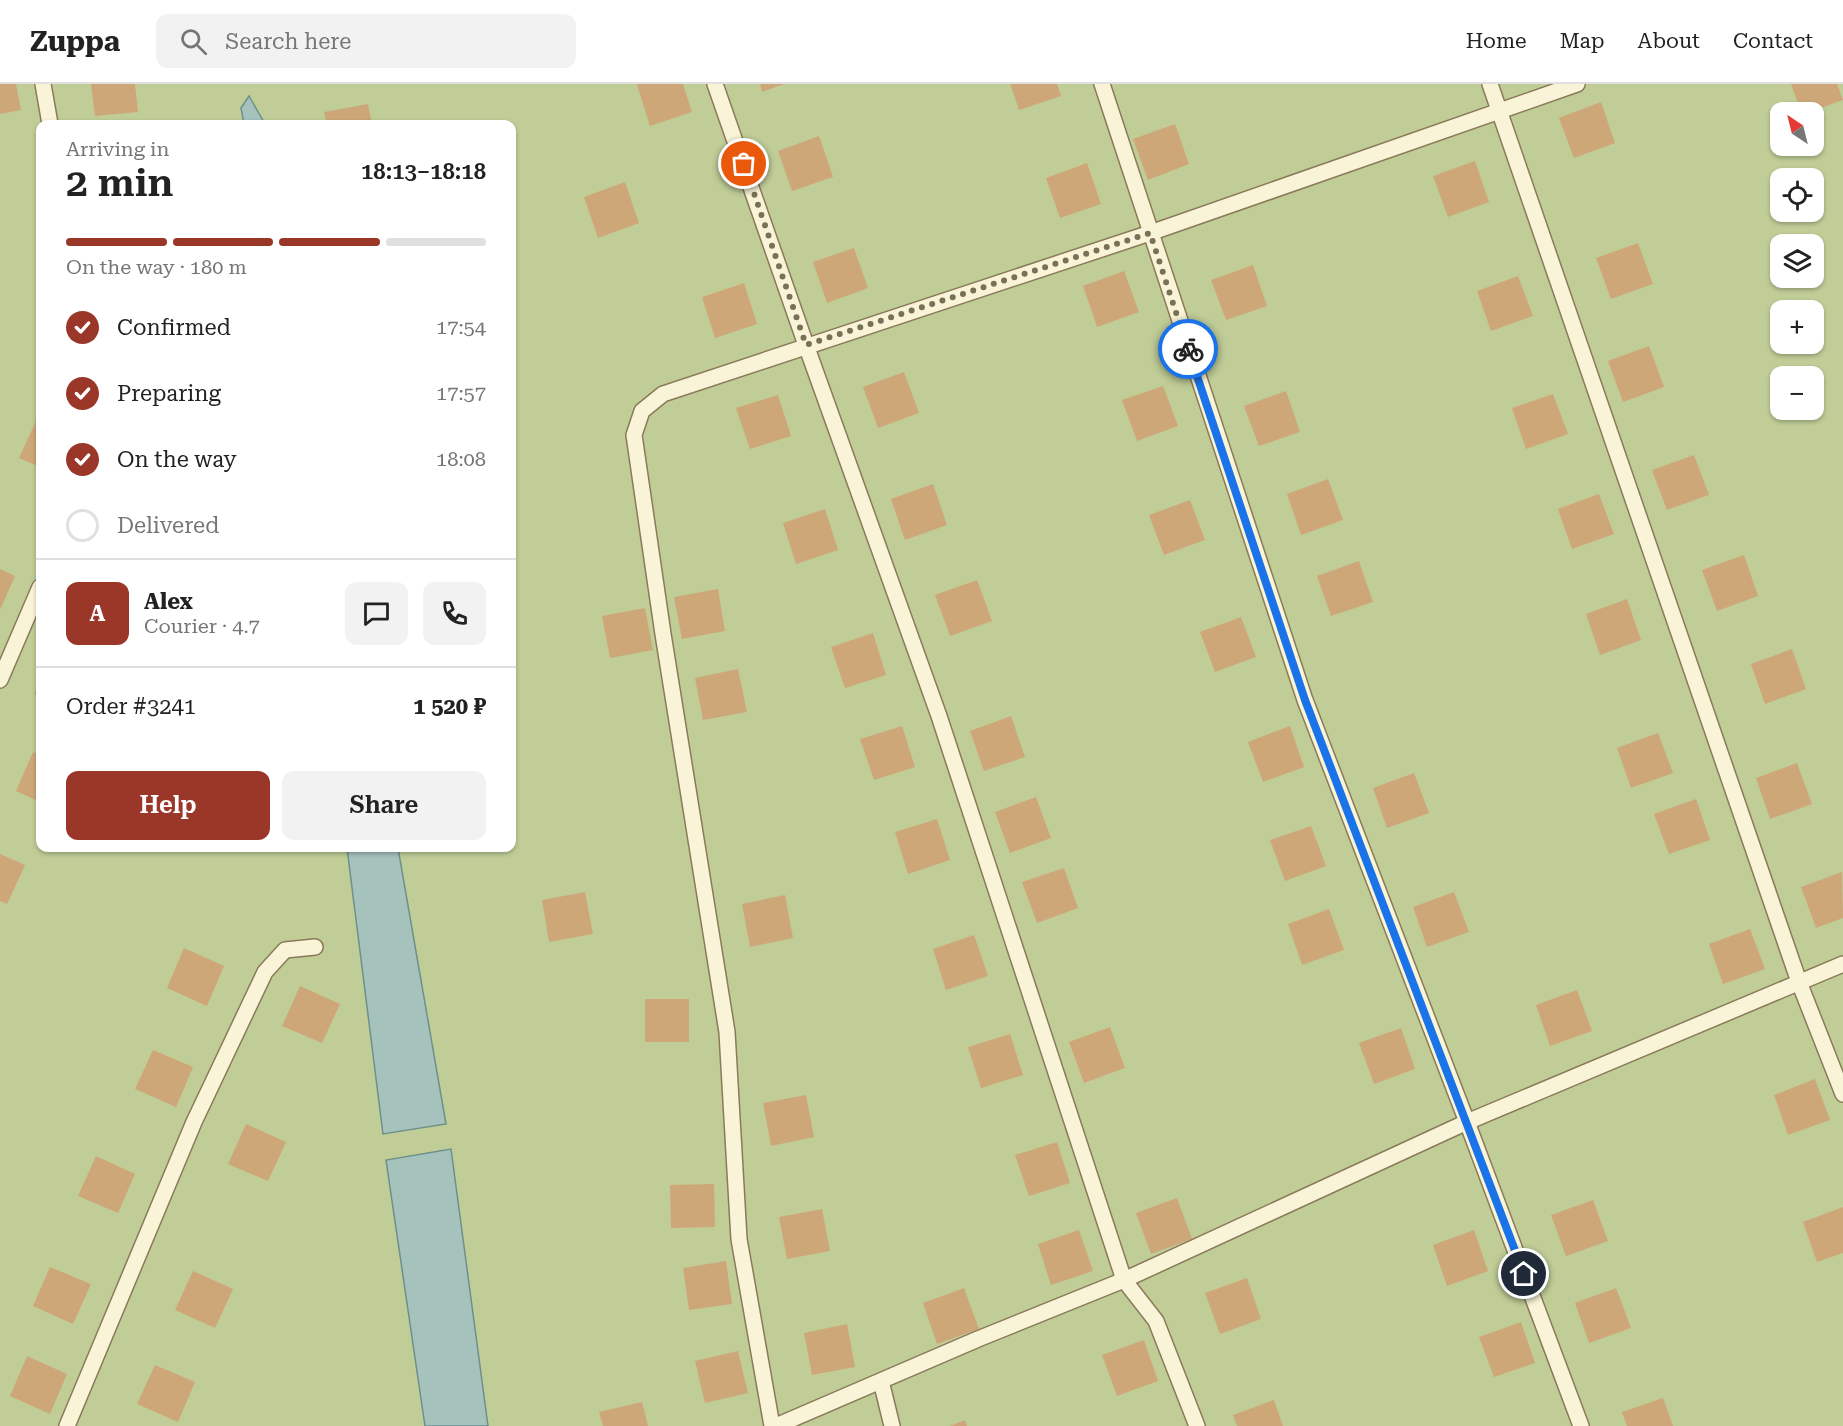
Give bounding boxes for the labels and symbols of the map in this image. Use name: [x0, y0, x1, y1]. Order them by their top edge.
north arrow: [1770, 102, 1824, 156]
pin: [718, 138, 769, 189]
courier: [1158, 319, 1218, 379]
pin: [1498, 1248, 1549, 1299]

